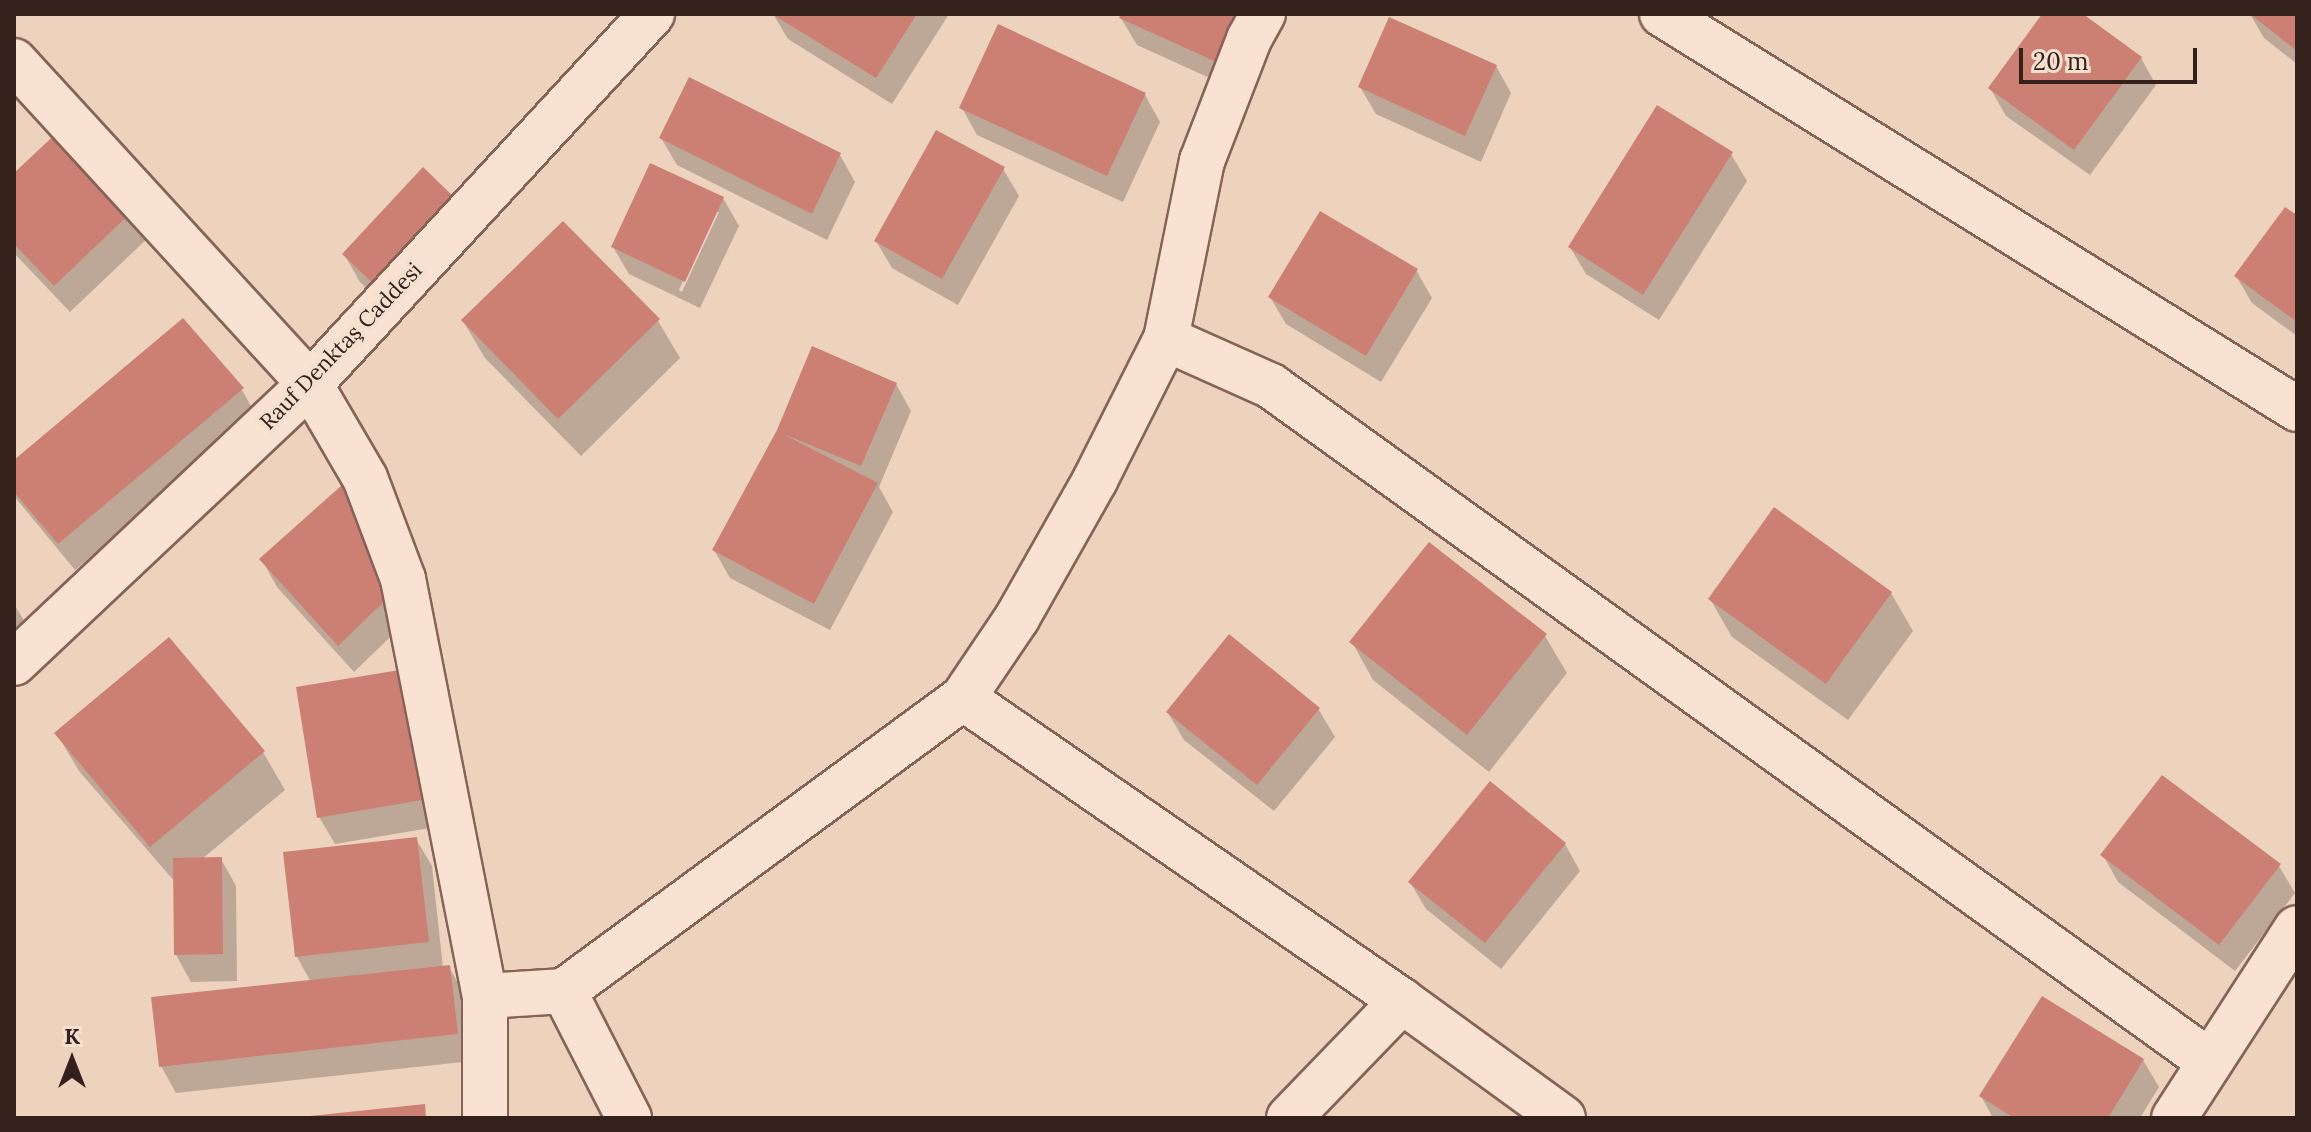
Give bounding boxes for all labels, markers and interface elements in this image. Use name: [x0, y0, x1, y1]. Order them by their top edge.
scale bar: [2023, 32, 2201, 82]
text: 20 m: [2033, 46, 2089, 77]
street label: Rauf Denktaş Caddesi: [254, 257, 428, 435]
north arrow: [32, 1020, 112, 1100]
text: K: [64, 1022, 80, 1050]

